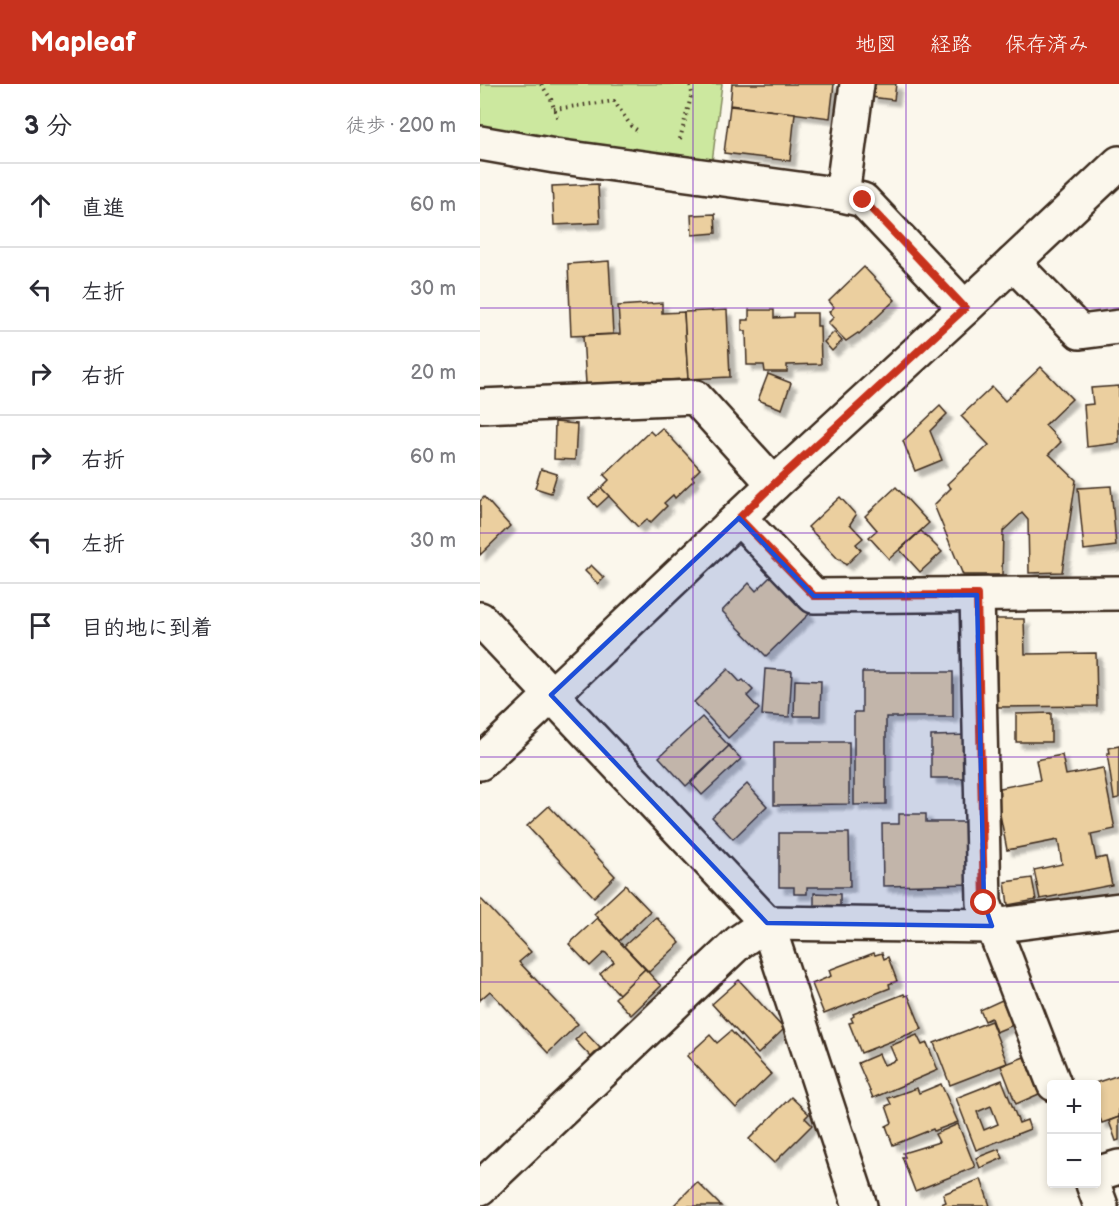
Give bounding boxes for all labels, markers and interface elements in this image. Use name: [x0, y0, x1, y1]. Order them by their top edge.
text: Mapleaf: [30, 26, 136, 59]
text: 地図: [855, 32, 897, 57]
text: 経路: [930, 32, 972, 57]
text: 保存済み: [1005, 32, 1089, 57]
text: 3 分: [24, 111, 72, 142]
text: 徒歩 · 200 m: [346, 114, 456, 138]
route end: [849, 186, 875, 212]
icon: ahead: [24, 189, 57, 222]
text: 60 m: [410, 193, 456, 217]
text: 直進: [81, 195, 125, 222]
icon: left: [24, 273, 57, 306]
text: 30 m: [410, 277, 456, 301]
text: 左折: [81, 279, 125, 306]
icon: right: [24, 357, 57, 390]
text: 20 m: [411, 361, 456, 385]
text: 右折: [81, 363, 125, 390]
icon: right: [24, 441, 57, 474]
text: 60 m: [410, 445, 456, 469]
text: 右折: [81, 447, 125, 474]
icon: left: [24, 525, 57, 558]
text: 30 m: [410, 529, 456, 553]
text: 左折: [81, 531, 125, 558]
icon: arrive: [24, 609, 57, 642]
text: 目的地に到着: [81, 615, 213, 642]
route start: [970, 889, 996, 915]
map controls: [1047, 1080, 1101, 1188]
button: +: [1047, 1080, 1101, 1134]
button: −: [1047, 1134, 1101, 1188]

